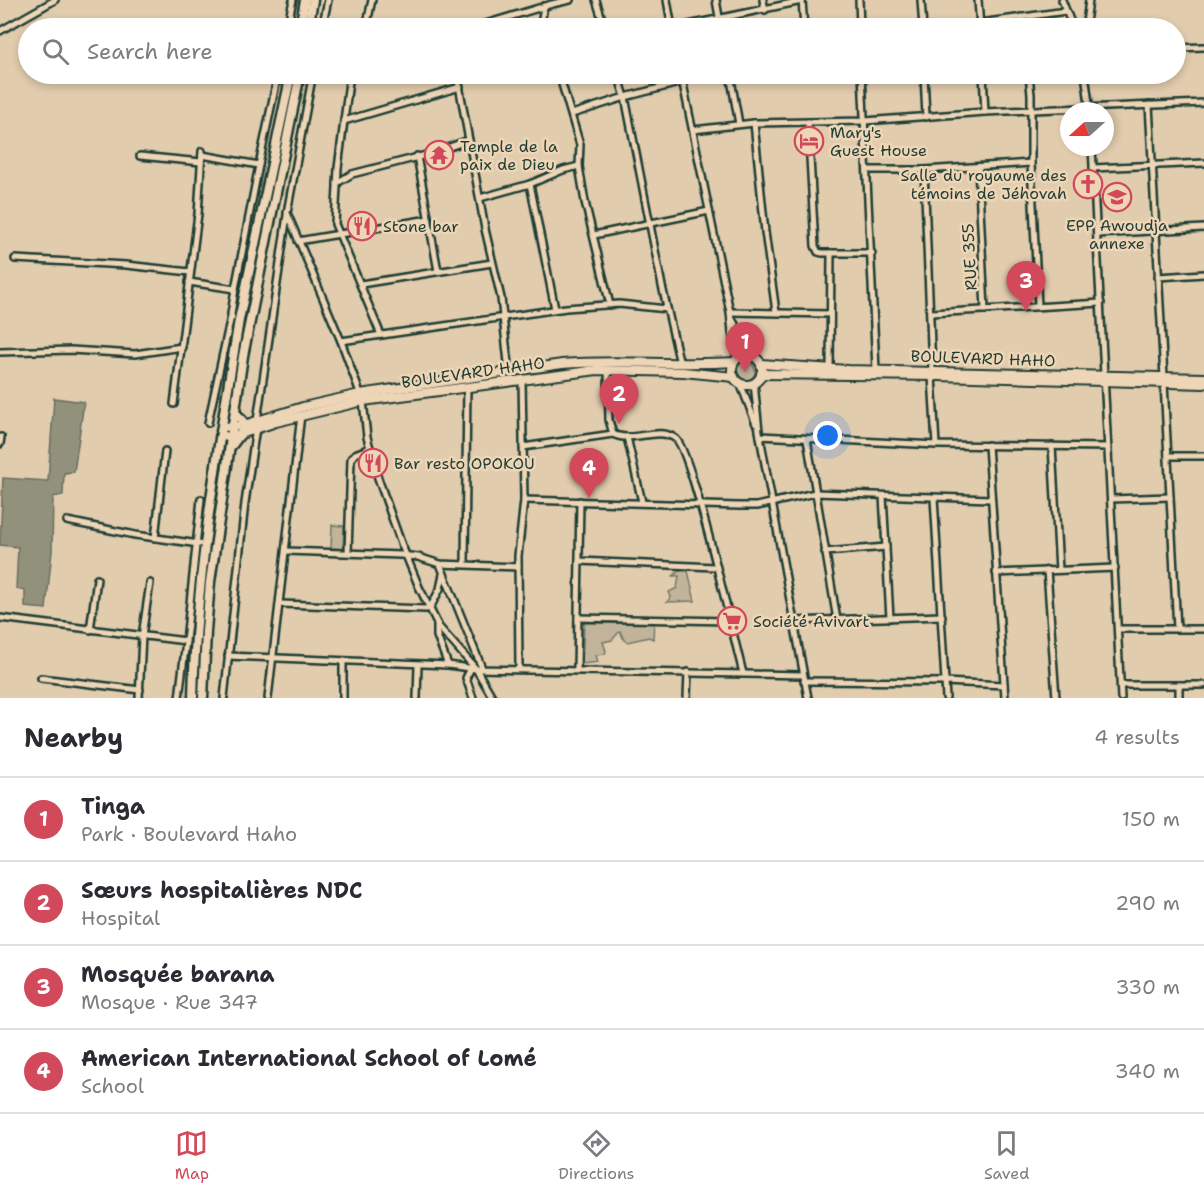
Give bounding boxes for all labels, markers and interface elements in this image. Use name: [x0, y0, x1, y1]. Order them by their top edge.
search box: [18, 18, 1186, 84]
icon: search: [39, 35, 72, 68]
text: Search here: [87, 37, 213, 66]
north arrow: [1060, 102, 1114, 156]
place label: Mary's Guest House: [830, 122, 927, 161]
hotel icon: Mary's Guest House: [793, 125, 825, 157]
place label: Temple de la paix de Dieu: [460, 136, 558, 175]
temple icon: Temple de la paix de Dieu: [423, 139, 455, 171]
place label: Salle du royaume des témoins de Jéhovah: [901, 165, 1067, 204]
church icon: Salle du royaume des témoins de Jéhovah: [1072, 168, 1104, 200]
school or university icon: EPP Awoudja annexe: [1101, 181, 1133, 213]
restaurant icon: Stone bar: [346, 210, 378, 242]
place label: EPP Awoudja annexe: [1066, 215, 1168, 254]
place label: Stone bar: [383, 216, 459, 237]
street label: RUE 355: [957, 223, 982, 291]
pin: 3: [1006, 262, 1046, 311]
pin: 1: [726, 322, 764, 372]
street label: BOULEVARD HAHO: [910, 345, 1056, 372]
street label: BOULEVARD HAHO: [400, 352, 546, 393]
pin: 2: [600, 374, 638, 424]
your location: [813, 421, 842, 450]
restaurant icon: Bar resto OPOKOU: [357, 447, 389, 479]
pin: 4: [570, 448, 608, 498]
place label: Bar resto OPOKOU: [394, 453, 535, 474]
supermarket icon: Société Avivart: [716, 605, 748, 637]
place label: Société Avivart: [753, 611, 869, 632]
text: Nearby: [24, 720, 123, 755]
text: 4 results: [1094, 724, 1180, 750]
text: Tinga: [81, 792, 145, 821]
text: 1: [39, 806, 48, 832]
text: 150 m: [1122, 806, 1180, 832]
text: Park · Boulevard Haho: [81, 821, 297, 847]
text: Sœurs hospitalières NDC: [81, 876, 363, 905]
text: 2: [37, 890, 51, 916]
text: 290 m: [1115, 890, 1180, 916]
text: Hospital: [81, 905, 160, 931]
text: Mosquée barana: [81, 960, 275, 989]
text: 3: [37, 974, 51, 1000]
text: 330 m: [1116, 974, 1180, 1000]
text: Mosque · Rue 347: [81, 989, 258, 1015]
text: American International School of Lomé: [81, 1044, 537, 1073]
text: 4: [37, 1058, 51, 1084]
text: 340 m: [1115, 1058, 1180, 1084]
text: School: [81, 1073, 144, 1099]
tab: Map: [175, 1127, 209, 1184]
tab: Directions: [558, 1127, 635, 1184]
tab: Saved: [984, 1127, 1029, 1184]

